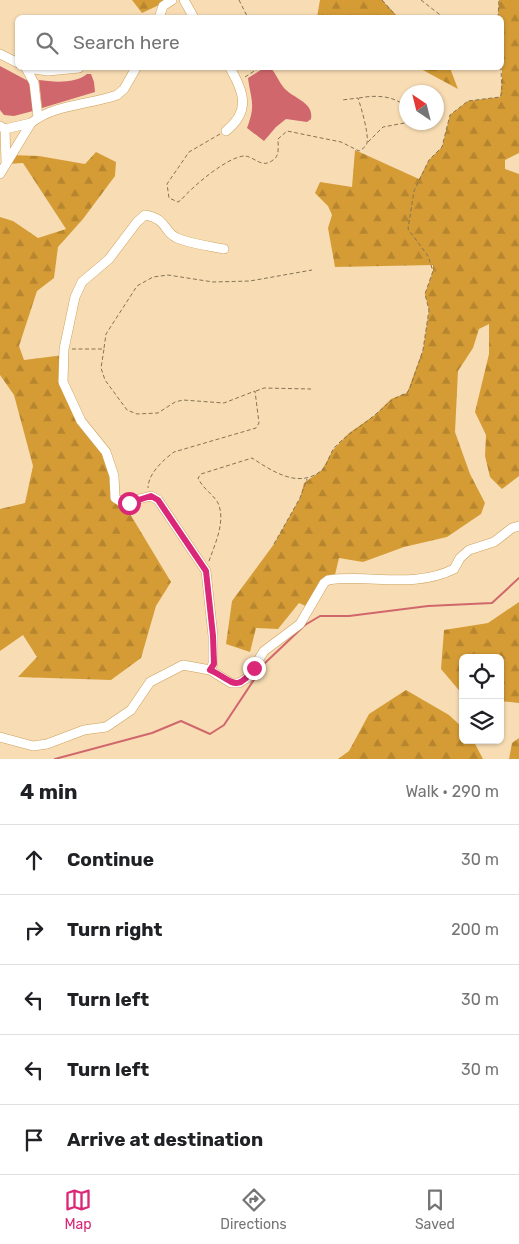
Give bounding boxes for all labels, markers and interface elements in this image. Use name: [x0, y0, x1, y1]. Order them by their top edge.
search box: [15, 15, 504, 70]
icon: search: [33, 29, 61, 57]
text: Search here: [73, 31, 180, 54]
north arrow: [399, 85, 444, 130]
route start: [118, 492, 141, 515]
map controls: [459, 654, 504, 744]
button: locate: [459, 654, 504, 699]
route end: [243, 657, 266, 680]
button: layers: [459, 699, 504, 744]
text: 4 min: [20, 779, 78, 804]
text: Walk · 290 m: [405, 782, 499, 801]
icon: ahead: [20, 846, 48, 874]
text: Continue: [67, 848, 154, 871]
text: 30 m: [461, 850, 499, 869]
icon: right: [20, 916, 48, 944]
text: Turn right: [67, 918, 162, 941]
text: 200 m: [451, 920, 499, 939]
icon: left: [20, 986, 48, 1014]
text: Turn left: [67, 988, 149, 1011]
text: 30 m: [461, 990, 499, 1009]
icon: left: [20, 1056, 48, 1084]
text: Turn left: [67, 1058, 149, 1081]
text: 30 m: [461, 1060, 499, 1079]
icon: arrive: [20, 1126, 48, 1154]
text: Arrive at destination: [67, 1128, 263, 1151]
tab: Map: [64, 1186, 92, 1233]
tab: Directions: [220, 1186, 287, 1233]
tab: Saved: [415, 1186, 455, 1233]

